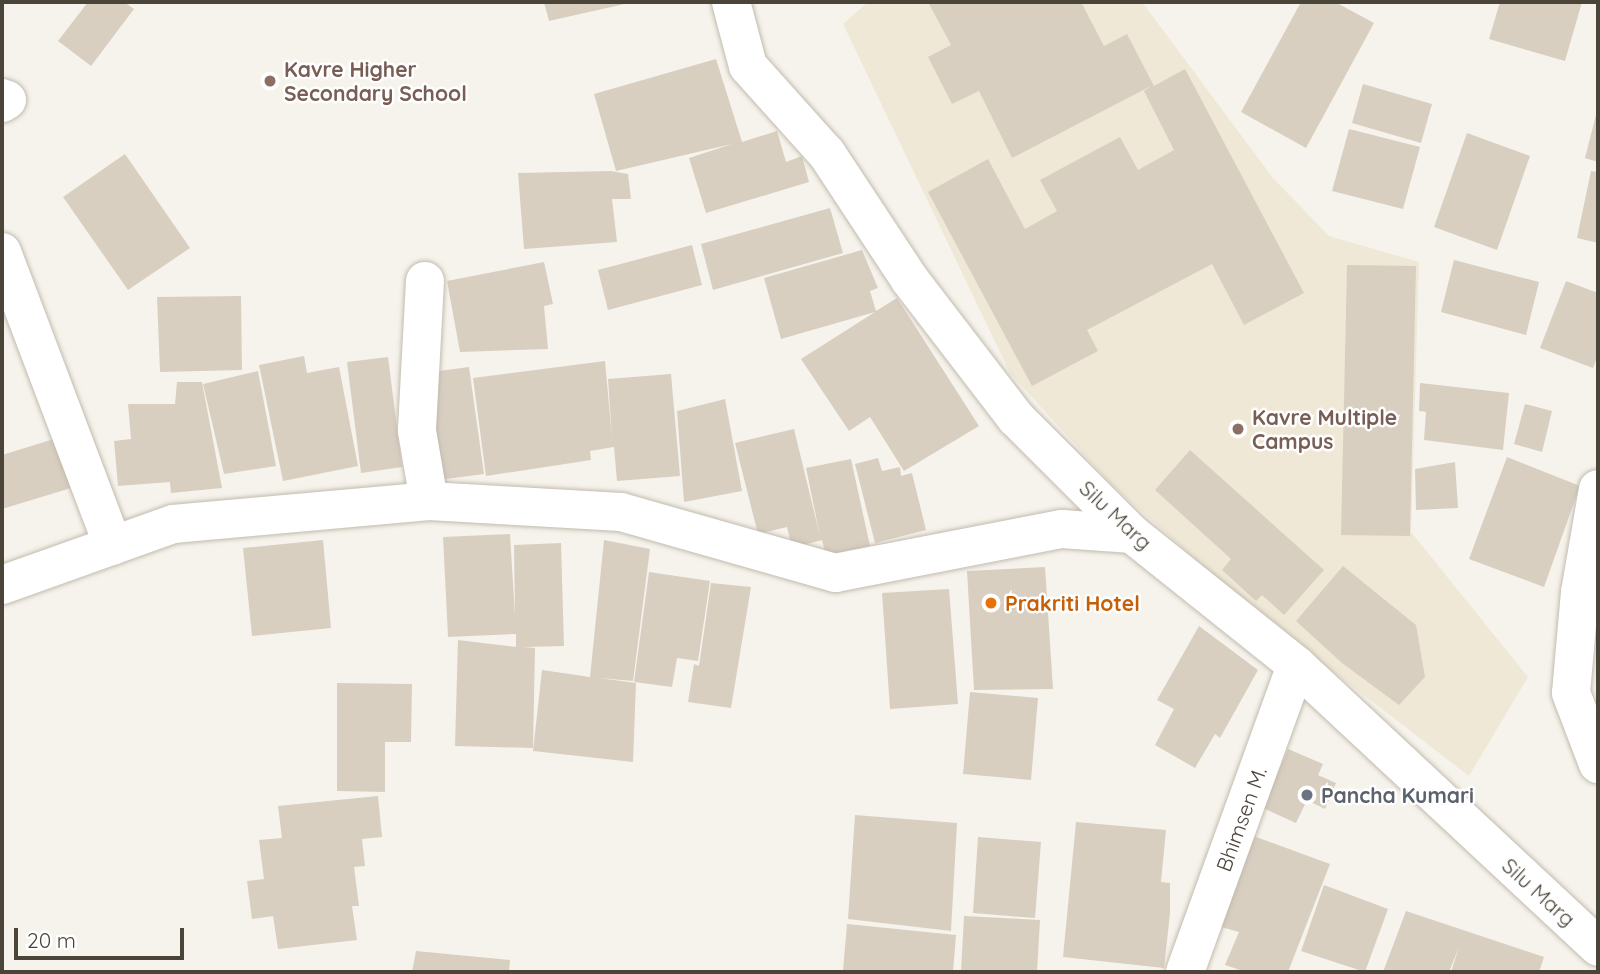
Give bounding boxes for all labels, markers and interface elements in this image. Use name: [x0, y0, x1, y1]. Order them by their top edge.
place label: Kavre Higher Secondary School: [284, 56, 467, 106]
marker: Kavre Higher Secondary School: [262, 73, 278, 89]
place label: Kavre Multiple Campus: [1252, 404, 1397, 454]
marker: Kavre Multiple Campus: [1230, 421, 1246, 437]
street label: Silu Marg: [1075, 475, 1157, 555]
place label: Prakriti Hotel: [1005, 590, 1140, 616]
marker: Prakriti Hotel: [983, 595, 999, 611]
street label: Bhimsen M.: [1210, 763, 1272, 875]
place label: Pancha Kumari: [1321, 782, 1474, 808]
marker: Pancha Kumari: [1299, 787, 1315, 803]
street label: Silu Marg: [1497, 853, 1581, 931]
scale bar: [18, 914, 187, 958]
text: 20 m: [27, 927, 76, 953]

